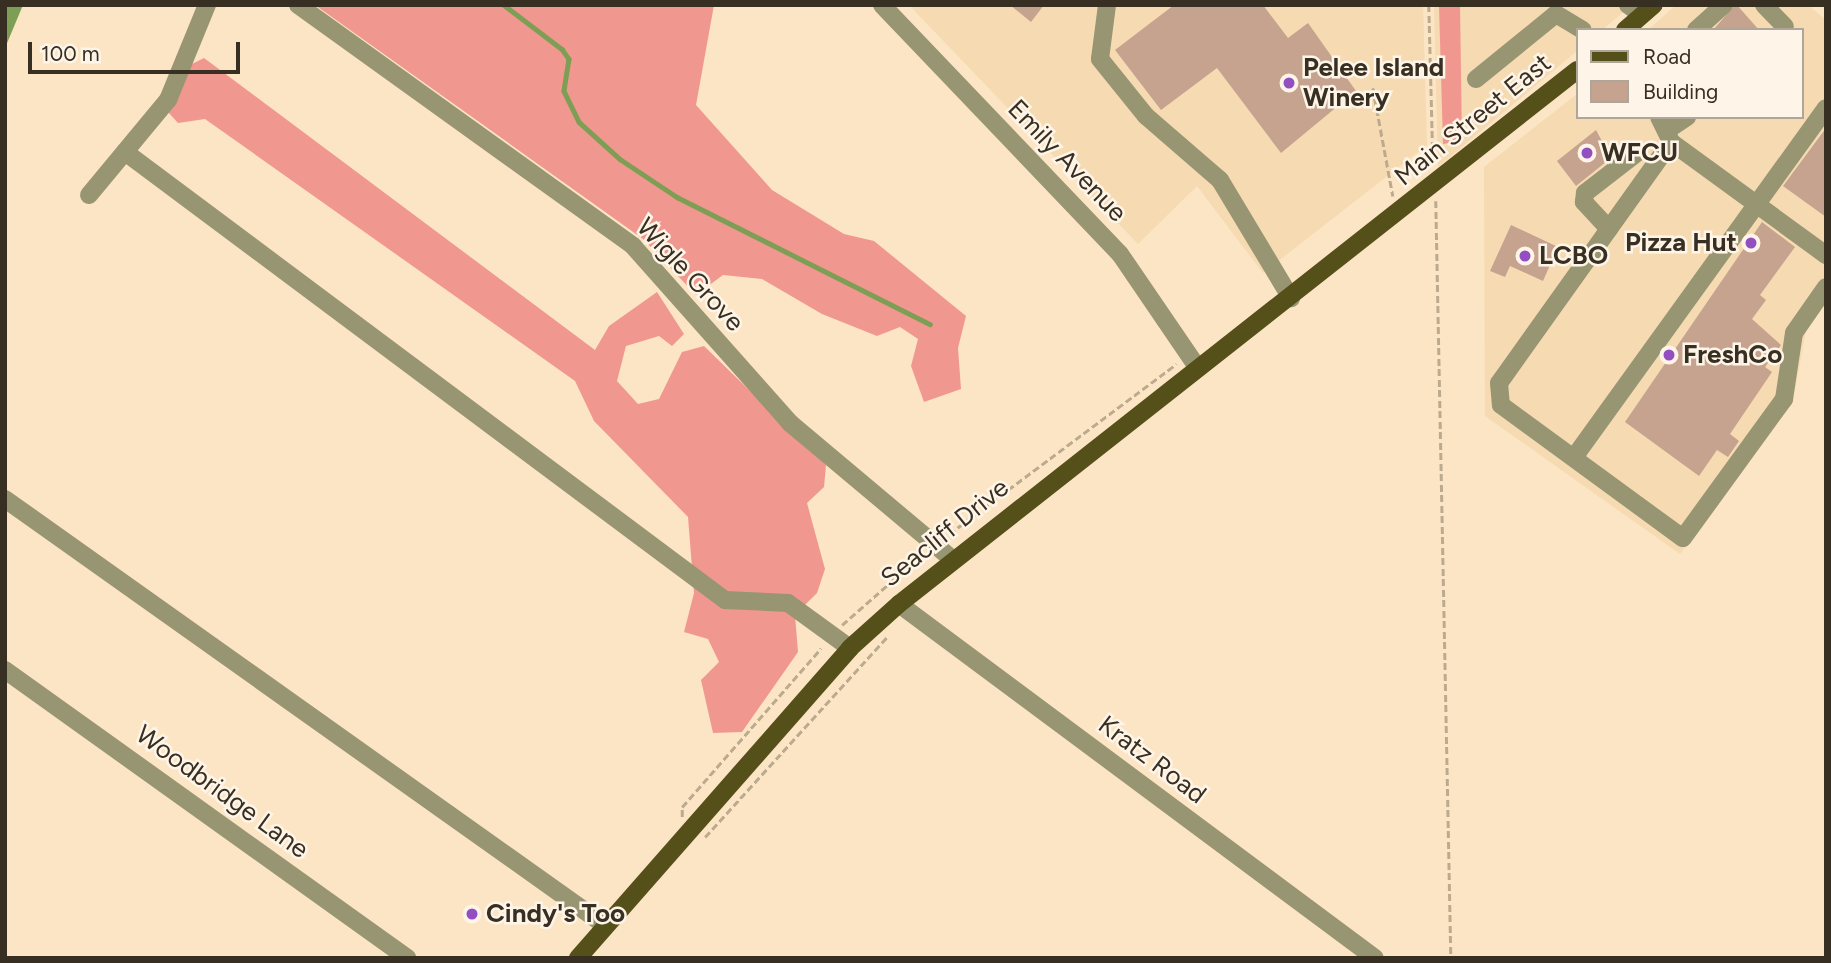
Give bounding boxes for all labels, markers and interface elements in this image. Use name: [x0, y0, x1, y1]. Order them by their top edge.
scale bar: [32, 28, 243, 72]
legend: [1576, 28, 1803, 119]
text: 100 m: [41, 41, 100, 66]
text: Road: [1643, 44, 1691, 69]
street label: Main Street East: [1389, 47, 1557, 193]
place label: Pelee Island Winery: [1303, 52, 1444, 114]
marker: Pelee Island Winery: [1281, 75, 1297, 91]
text: Building: [1643, 79, 1718, 104]
street label: Emily Avenue: [1001, 94, 1133, 228]
place label: WFCU: [1601, 137, 1678, 169]
marker: WFCU: [1579, 145, 1595, 161]
street label: Wigle Grove: [630, 212, 750, 338]
place label: Pizza Hut: [1625, 227, 1737, 259]
marker: Pizza Hut: [1743, 235, 1759, 251]
place label: LCBO: [1539, 240, 1608, 272]
marker: LCBO: [1517, 248, 1533, 264]
place label: FreshCo: [1683, 339, 1782, 371]
marker: FreshCo: [1661, 347, 1677, 363]
street label: Seacliff Drive: [875, 472, 1015, 594]
street label: Kratz Road: [1092, 709, 1212, 811]
street label: Woodbridge Lane: [130, 719, 314, 865]
place label: Cindy's Too: [486, 898, 625, 930]
marker: Cindy's Too: [464, 906, 480, 922]

